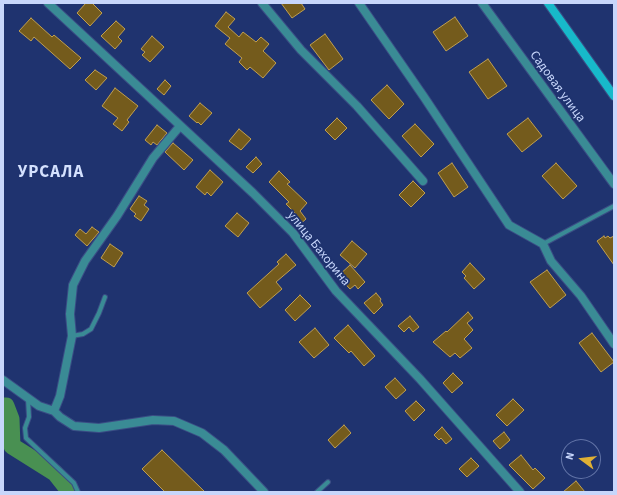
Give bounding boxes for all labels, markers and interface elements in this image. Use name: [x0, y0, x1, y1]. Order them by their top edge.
street label: Садовая улица: [526, 48, 588, 126]
district label: УРСАЛА: [18, 163, 84, 183]
street label: улица Бахорина: [283, 208, 353, 290]
north arrow: [561, 439, 601, 479]
text: N: [562, 451, 578, 462]

